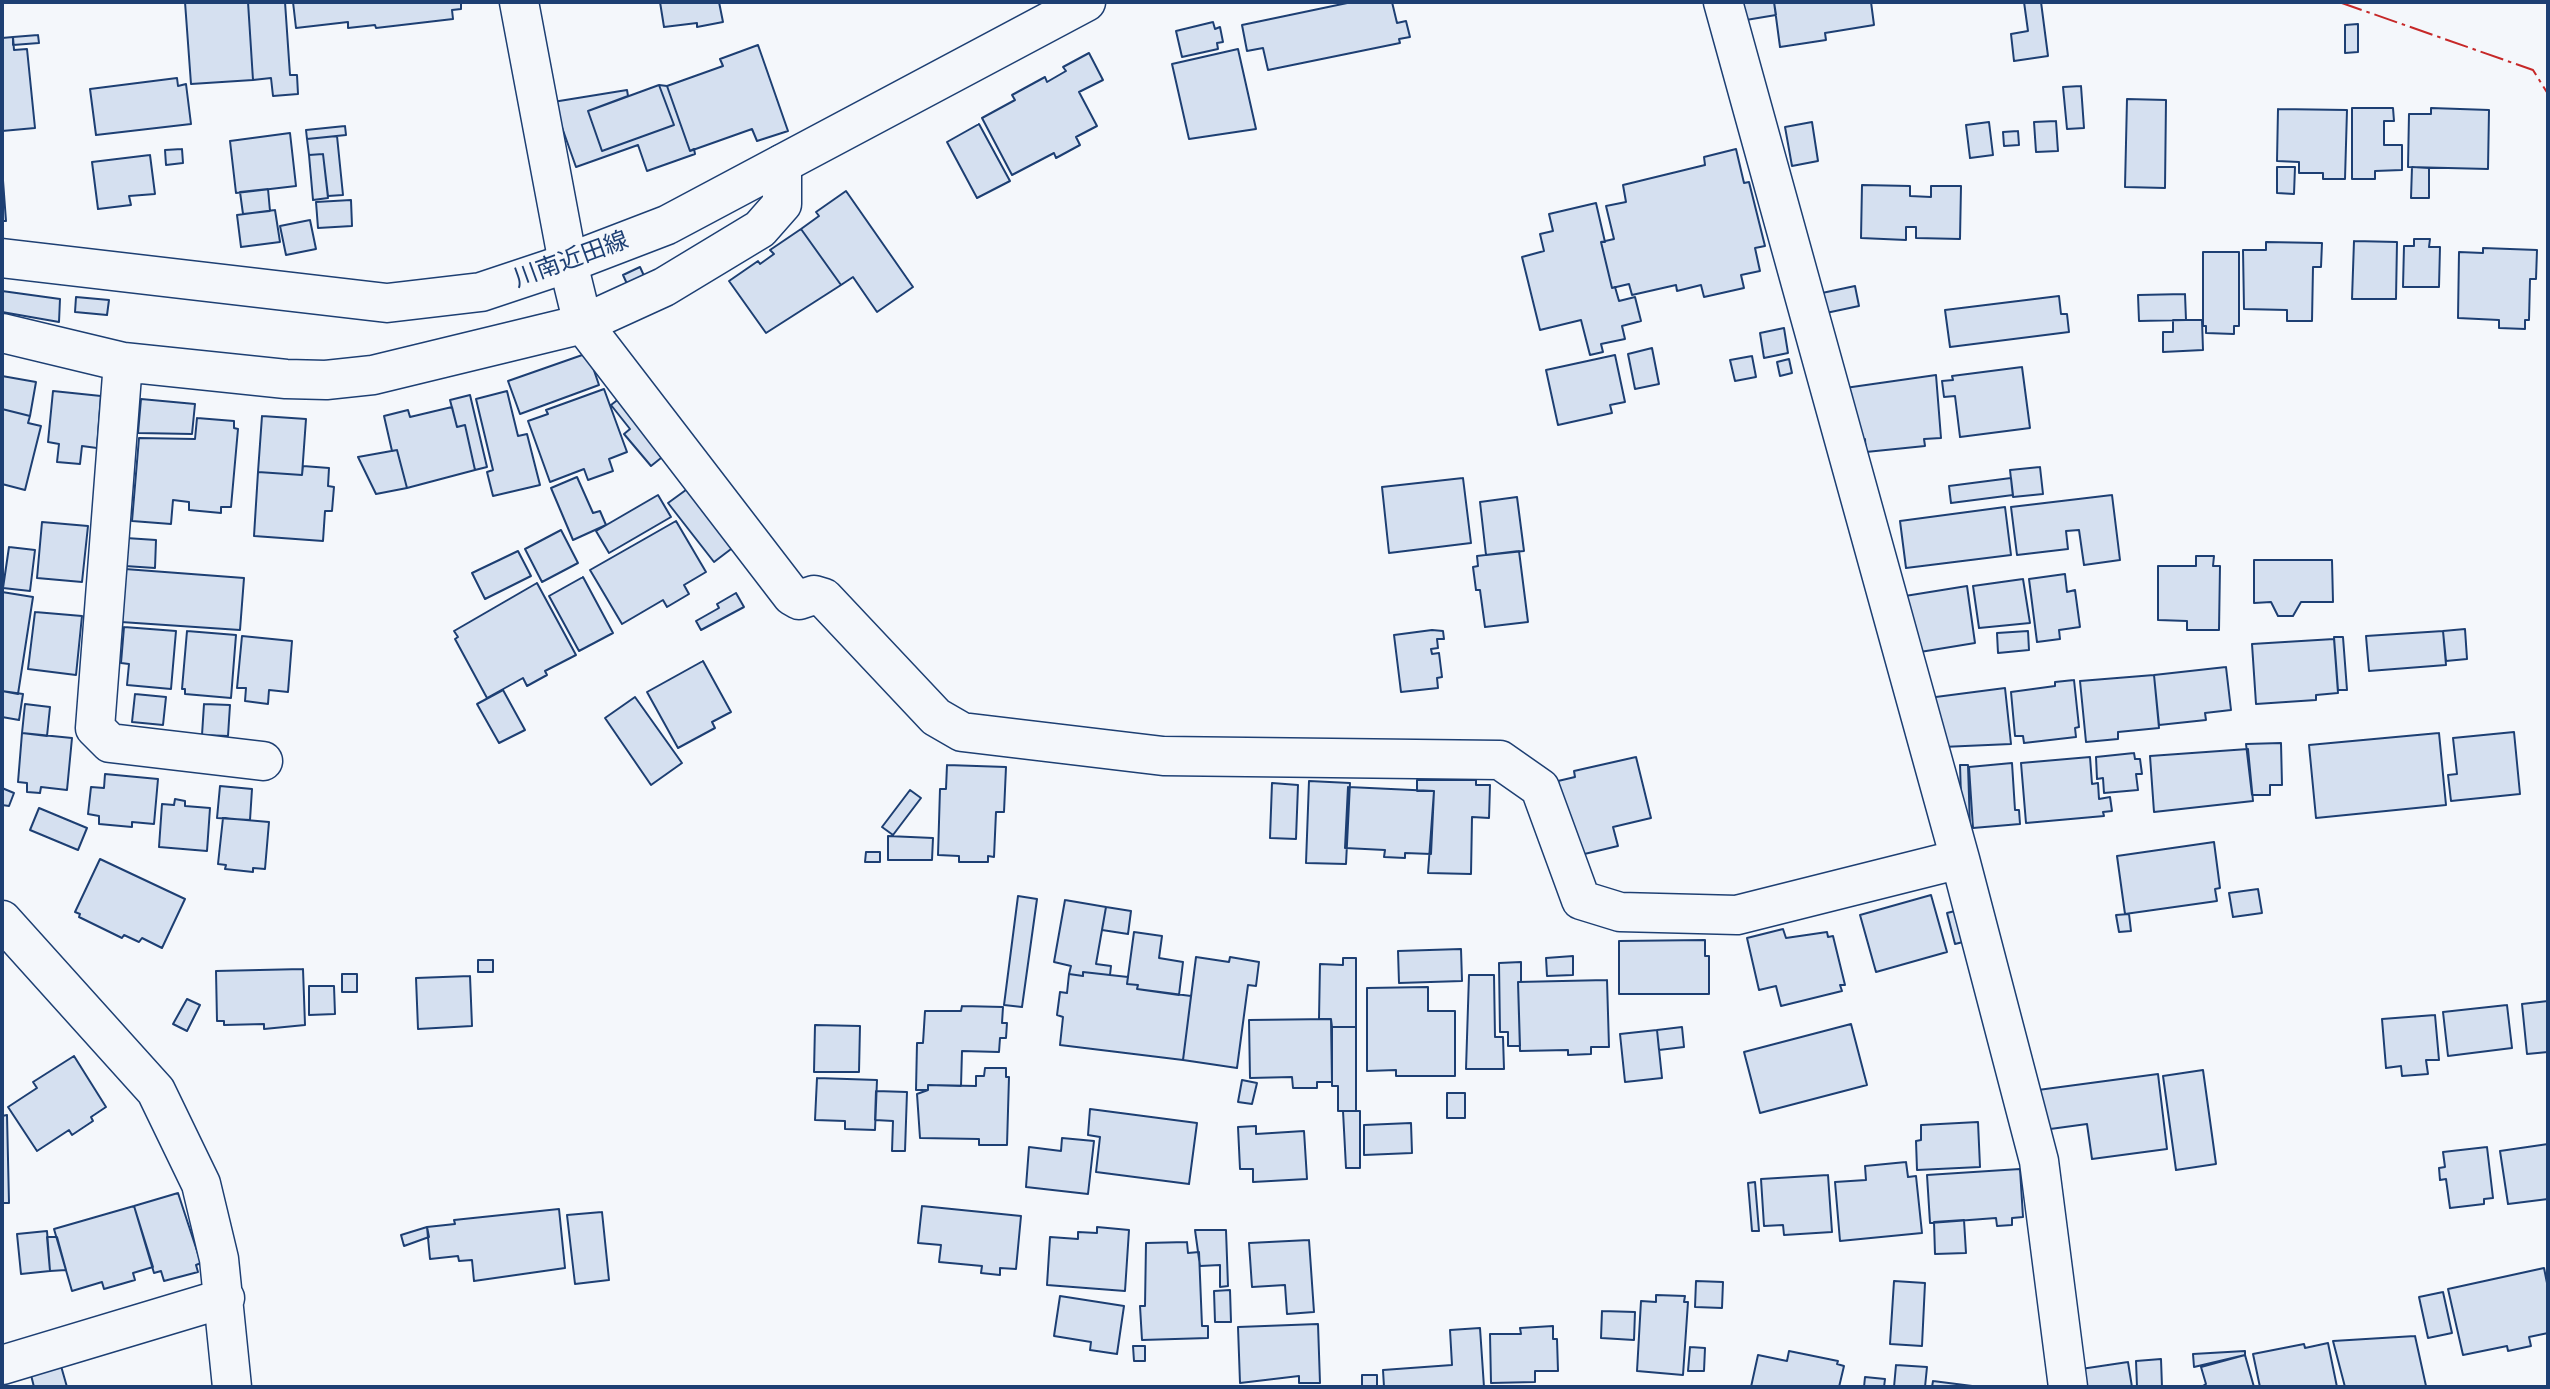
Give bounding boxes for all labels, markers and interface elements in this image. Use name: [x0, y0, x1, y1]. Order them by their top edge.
street label: 川南近田線: [510, 226, 632, 294]

